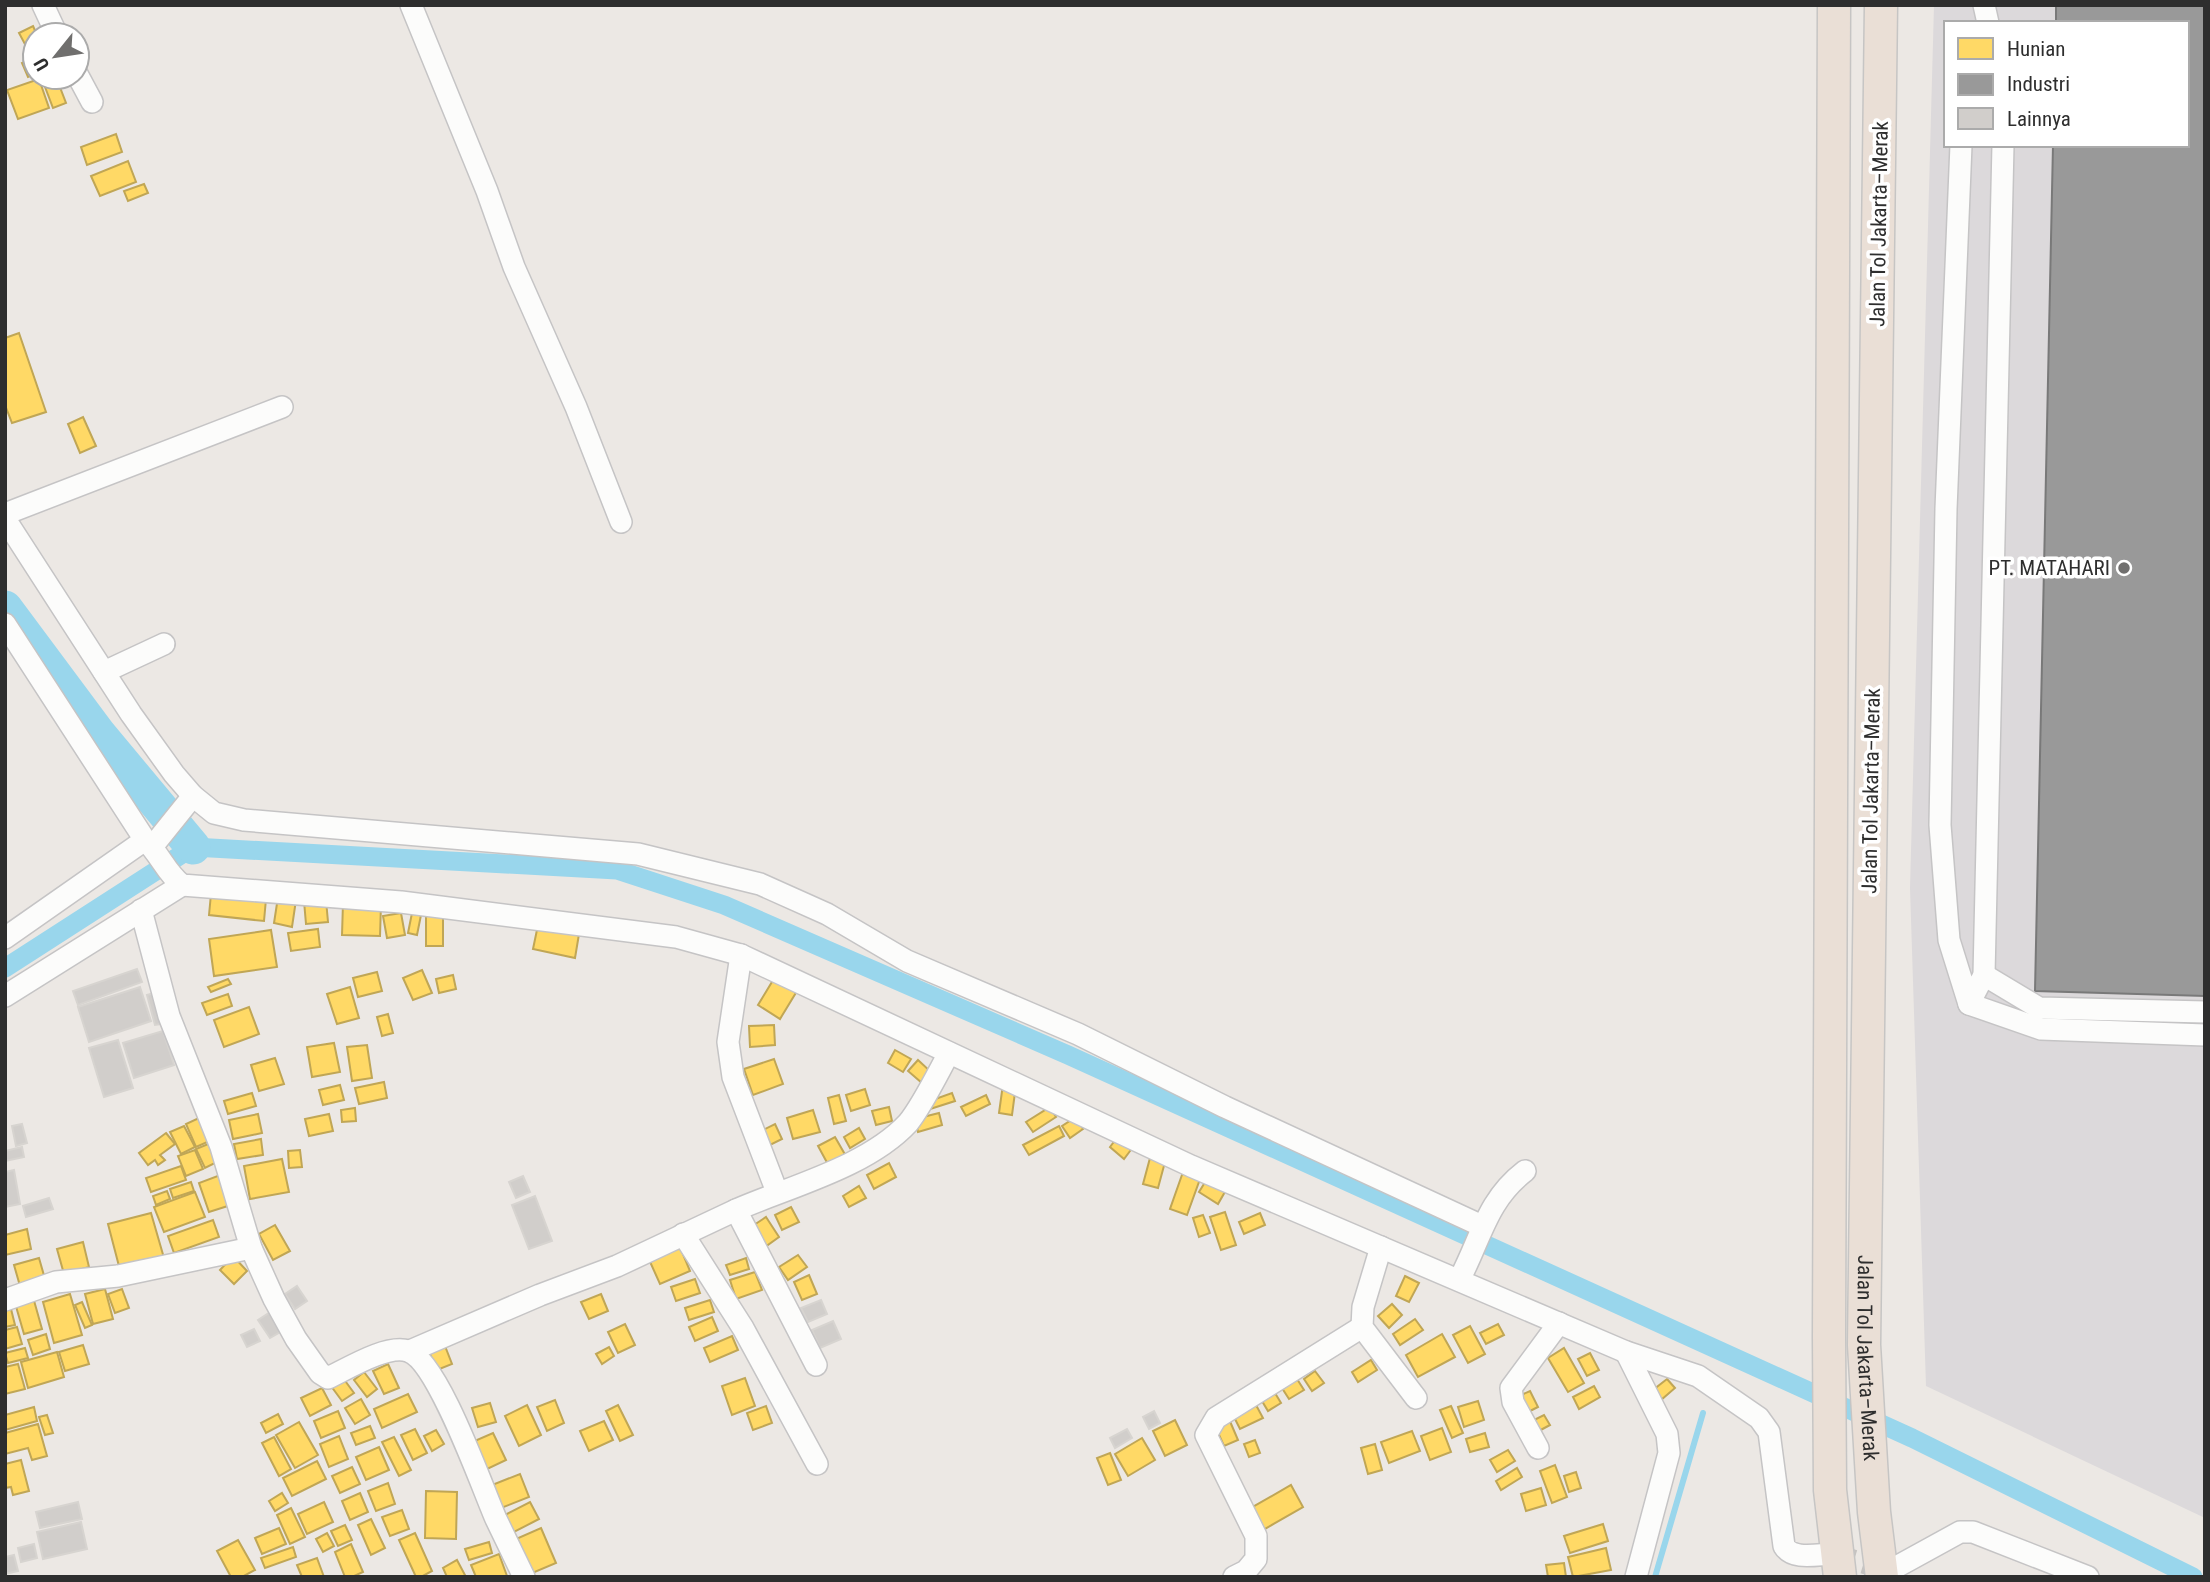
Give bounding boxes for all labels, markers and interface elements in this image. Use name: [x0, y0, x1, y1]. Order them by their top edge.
north arrow: [21, 21, 91, 91]
legend: [1944, 21, 2189, 147]
text: Hunian: [2007, 37, 2065, 61]
text: U: [29, 54, 54, 75]
text: Industri: [2007, 72, 2070, 96]
text: Lainnya: [2007, 107, 2071, 131]
street label: Jalan Tol Jakarta–Merak: [1865, 120, 1893, 327]
place label: PT. MATAHARI: [1989, 556, 2110, 580]
marker: PT. MATAHARI: [2116, 560, 2132, 576]
street label: Jalan Tol Jakarta–Merak: [1857, 687, 1885, 894]
street label: Jalan Tol Jakarta–Merak: [1852, 1255, 1883, 1462]

